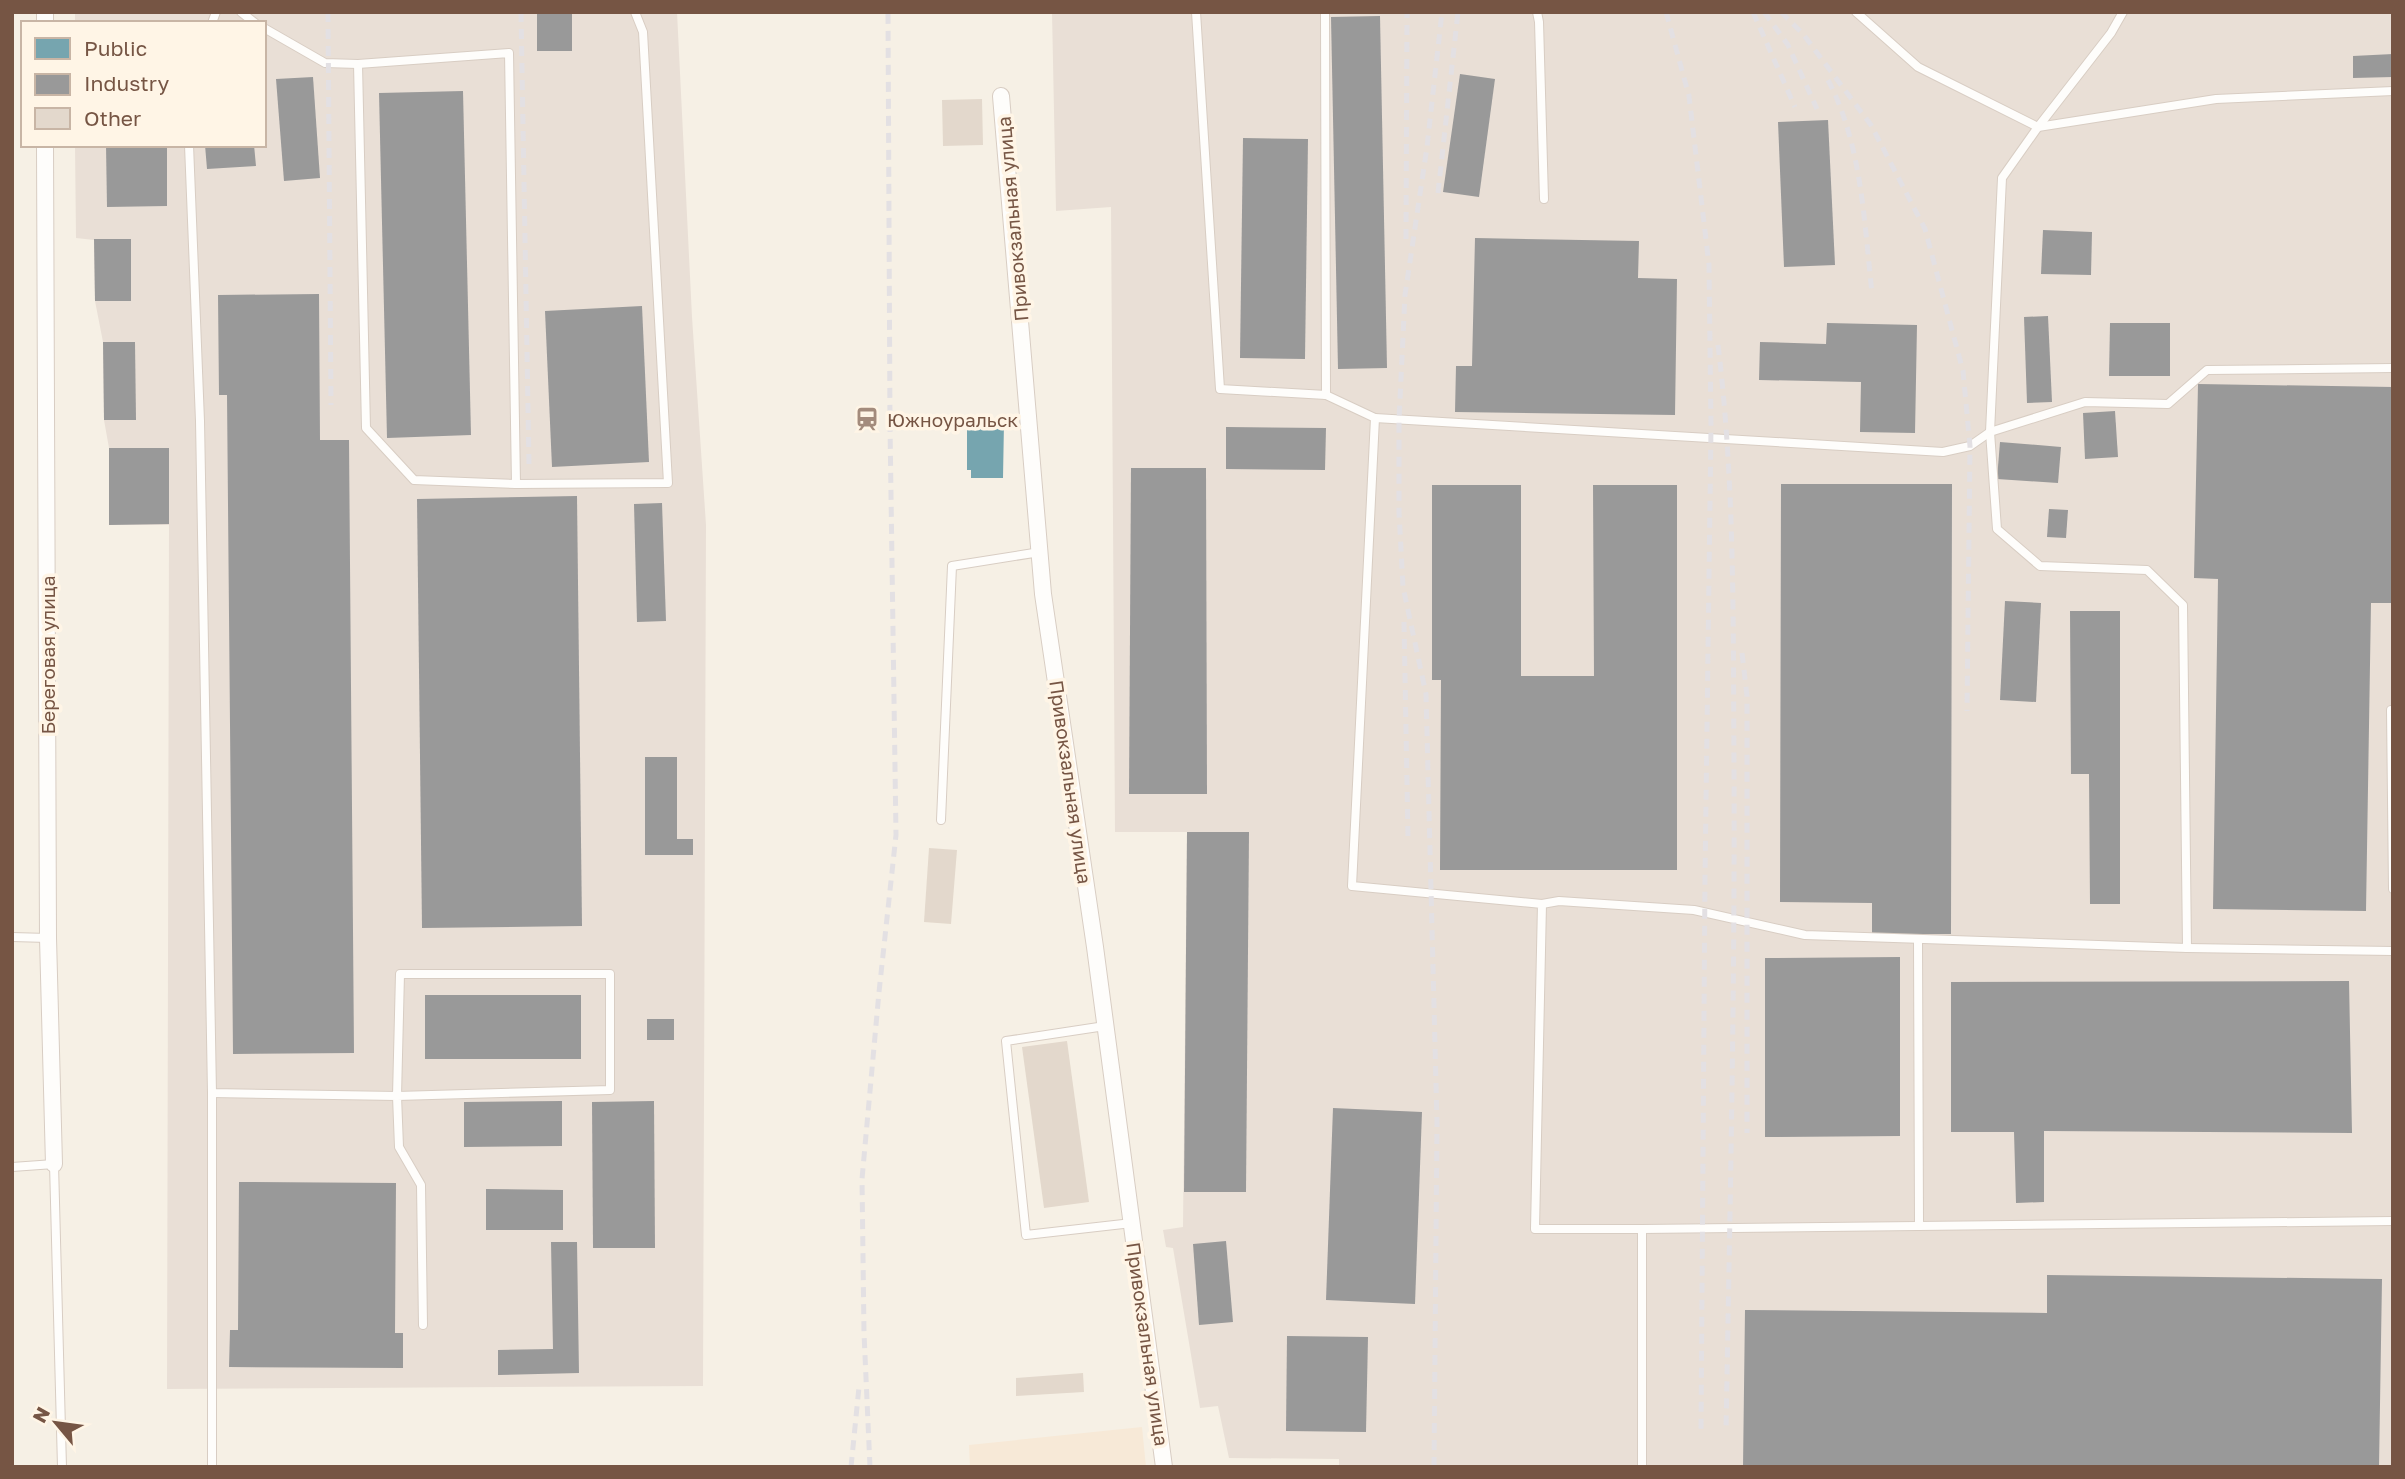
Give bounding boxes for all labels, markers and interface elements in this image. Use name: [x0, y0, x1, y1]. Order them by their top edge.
legend: [21, 21, 266, 147]
text: Public: [84, 35, 147, 61]
text: Industry: [84, 70, 169, 96]
text: Other: [84, 105, 141, 131]
street label: Привокзальная улица: [992, 115, 1032, 323]
station icon: Южноуральск: [853, 405, 881, 433]
place label: Южноуральск: [887, 408, 1018, 431]
street label: Береговая улица: [36, 575, 59, 735]
street label: Привокзальная улица: [1045, 679, 1097, 885]
street label: Привокзальная улица: [1122, 1241, 1174, 1447]
north arrow: [21, 1388, 91, 1458]
text: N: [27, 1403, 54, 1426]

